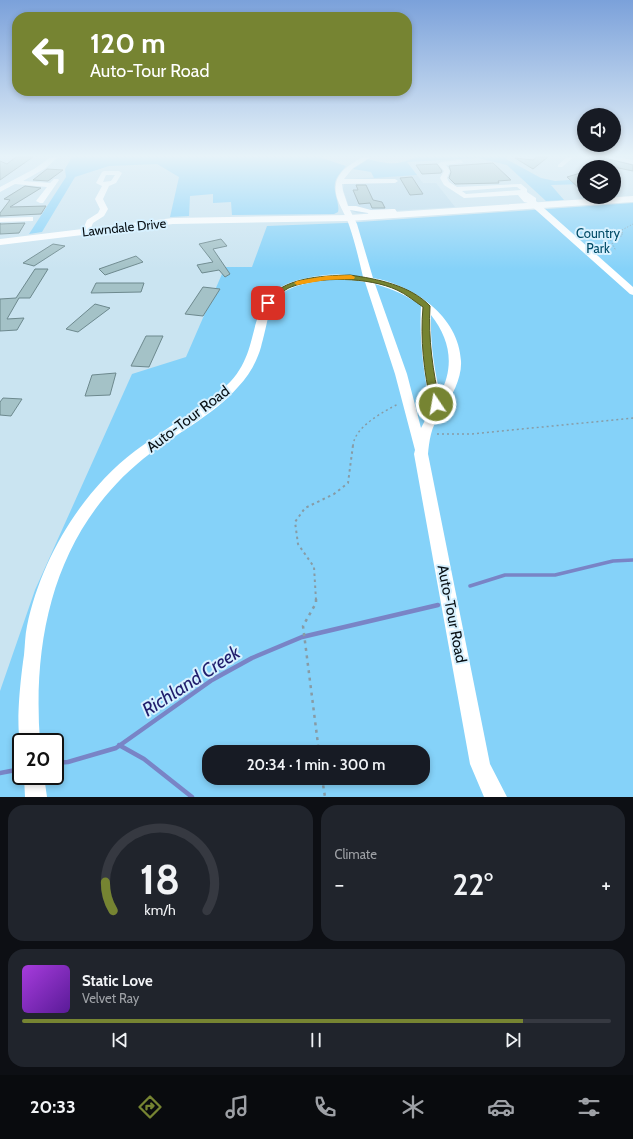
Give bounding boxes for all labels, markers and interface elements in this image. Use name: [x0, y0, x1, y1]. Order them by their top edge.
text: 120 m: [90, 26, 166, 60]
icon: left: [24, 28, 76, 80]
text: Auto-Tour Road: [90, 60, 209, 82]
map controls: [577, 108, 621, 204]
button: sound: [577, 108, 621, 152]
button: layers: [577, 160, 621, 204]
street label: Lawndale Drive: [81, 215, 167, 239]
park label: Country Park: [576, 225, 620, 256]
pin: [251, 286, 285, 320]
icon: arrive: [257, 292, 279, 314]
street label: Auto-Tour Road: [143, 382, 233, 456]
position arrow: [415, 383, 457, 425]
street label: Auto-Tour Road: [434, 563, 470, 665]
water label: Richland Creek: [138, 640, 245, 721]
speed limit sign: 20: [12, 733, 64, 785]
text: 20:34 · 1 min · 300 m: [247, 756, 385, 774]
text: Climate: [335, 846, 377, 862]
text: 18: [140, 854, 180, 904]
text: 22°: [453, 866, 493, 903]
text: −: [335, 871, 344, 898]
text: +: [601, 871, 611, 898]
text: km/h: [145, 901, 176, 919]
text: Static Love: [82, 972, 153, 990]
text: Velvet Ray: [82, 990, 139, 1006]
icon: previous: [109, 1029, 131, 1051]
icon: pause: [305, 1029, 327, 1051]
icon: next: [502, 1029, 524, 1051]
icon: directions: [136, 1093, 164, 1121]
icon: music: [223, 1093, 251, 1121]
icon: phone: [311, 1093, 339, 1121]
icon: climate: [399, 1093, 427, 1121]
icon: car: [487, 1093, 515, 1121]
icon: filters: [575, 1093, 603, 1121]
text: 20:33: [30, 1096, 76, 1118]

